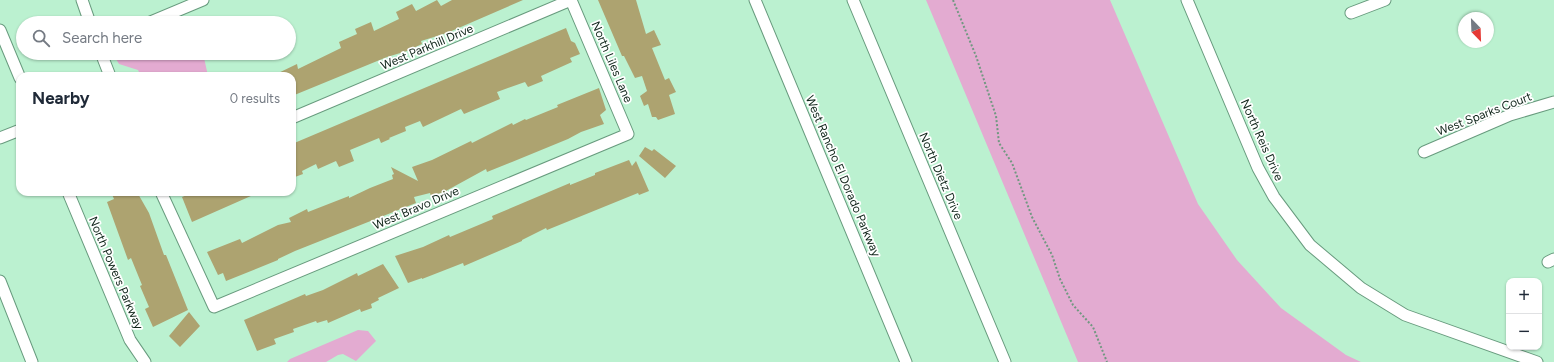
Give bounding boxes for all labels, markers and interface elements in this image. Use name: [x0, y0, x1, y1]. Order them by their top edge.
north arrow: [1458, 12, 1494, 48]
search box: [16, 16, 296, 60]
street label: North Liles Lane: [589, 19, 636, 105]
street label: West Parkhill Drive: [379, 21, 476, 73]
icon: search: [30, 27, 52, 49]
text: Search here: [62, 29, 142, 47]
text: Nearby: [32, 88, 90, 108]
street label: West Sparks Court: [1435, 89, 1534, 139]
text: 0 results: [230, 91, 280, 106]
street label: West Rancho El Dorado Parkway: [803, 93, 884, 259]
street label: North Reis Drive: [1238, 97, 1286, 183]
street label: North Dietz Drive: [916, 130, 966, 222]
street label: West Bravo Drive: [371, 183, 461, 232]
street label: North Powers Parkway: [86, 215, 146, 332]
map controls: [1506, 278, 1542, 350]
button: +: [1506, 278, 1542, 314]
button: −: [1506, 314, 1542, 350]

